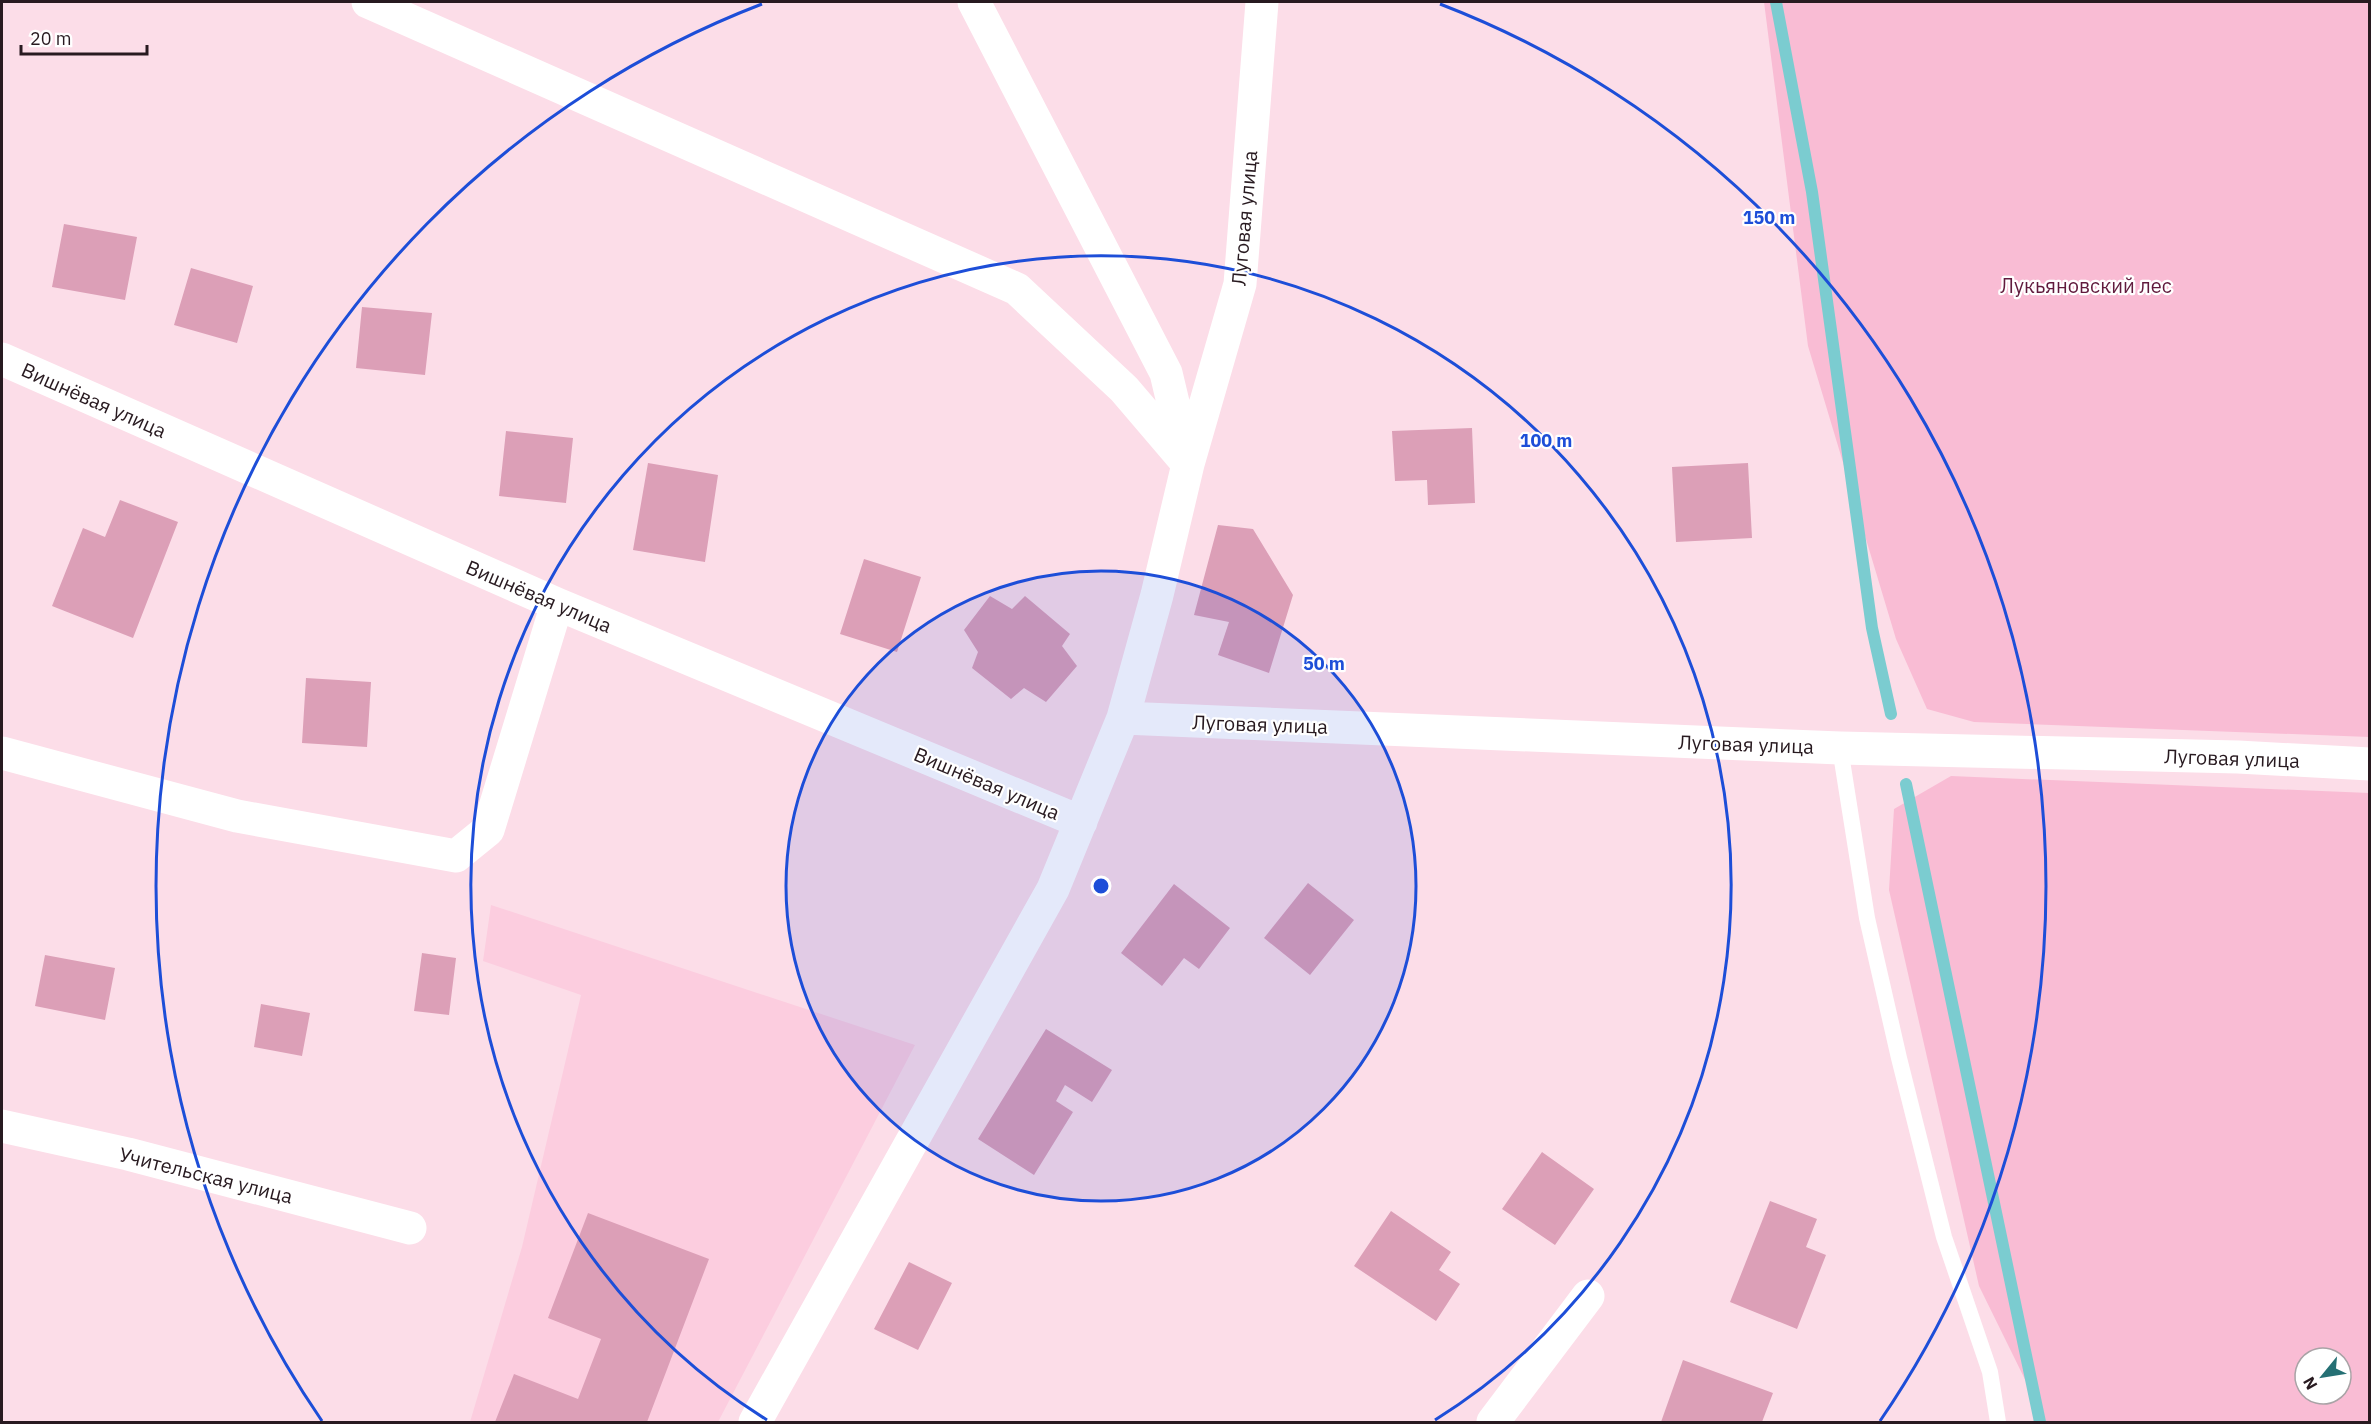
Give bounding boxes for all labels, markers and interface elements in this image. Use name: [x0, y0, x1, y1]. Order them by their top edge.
scale bar: [21, 18, 147, 56]
text: 20 m: [30, 27, 72, 50]
street label: Луговая улица: [1225, 149, 1263, 287]
text: 150 m: [1743, 206, 1795, 229]
park label: Лукьяновский лес: [2000, 272, 2172, 299]
street label: Вишнёвая улица: [17, 356, 171, 444]
text: 100 m: [1520, 429, 1572, 452]
street label: Вишнёвая улица: [462, 553, 616, 639]
text: 50 m: [1303, 652, 1345, 675]
street label: Луговая улица: [1192, 708, 1329, 740]
street label: Луговая улица: [1678, 728, 1815, 760]
street label: Вишнёвая улица: [910, 740, 1064, 826]
street label: Луговая улица: [2164, 742, 2301, 774]
centre of rings: [1091, 876, 1111, 896]
street label: Учительская улица: [116, 1140, 296, 1210]
north arrow: [2293, 1346, 2353, 1406]
text: N: [2298, 1373, 2322, 1394]

